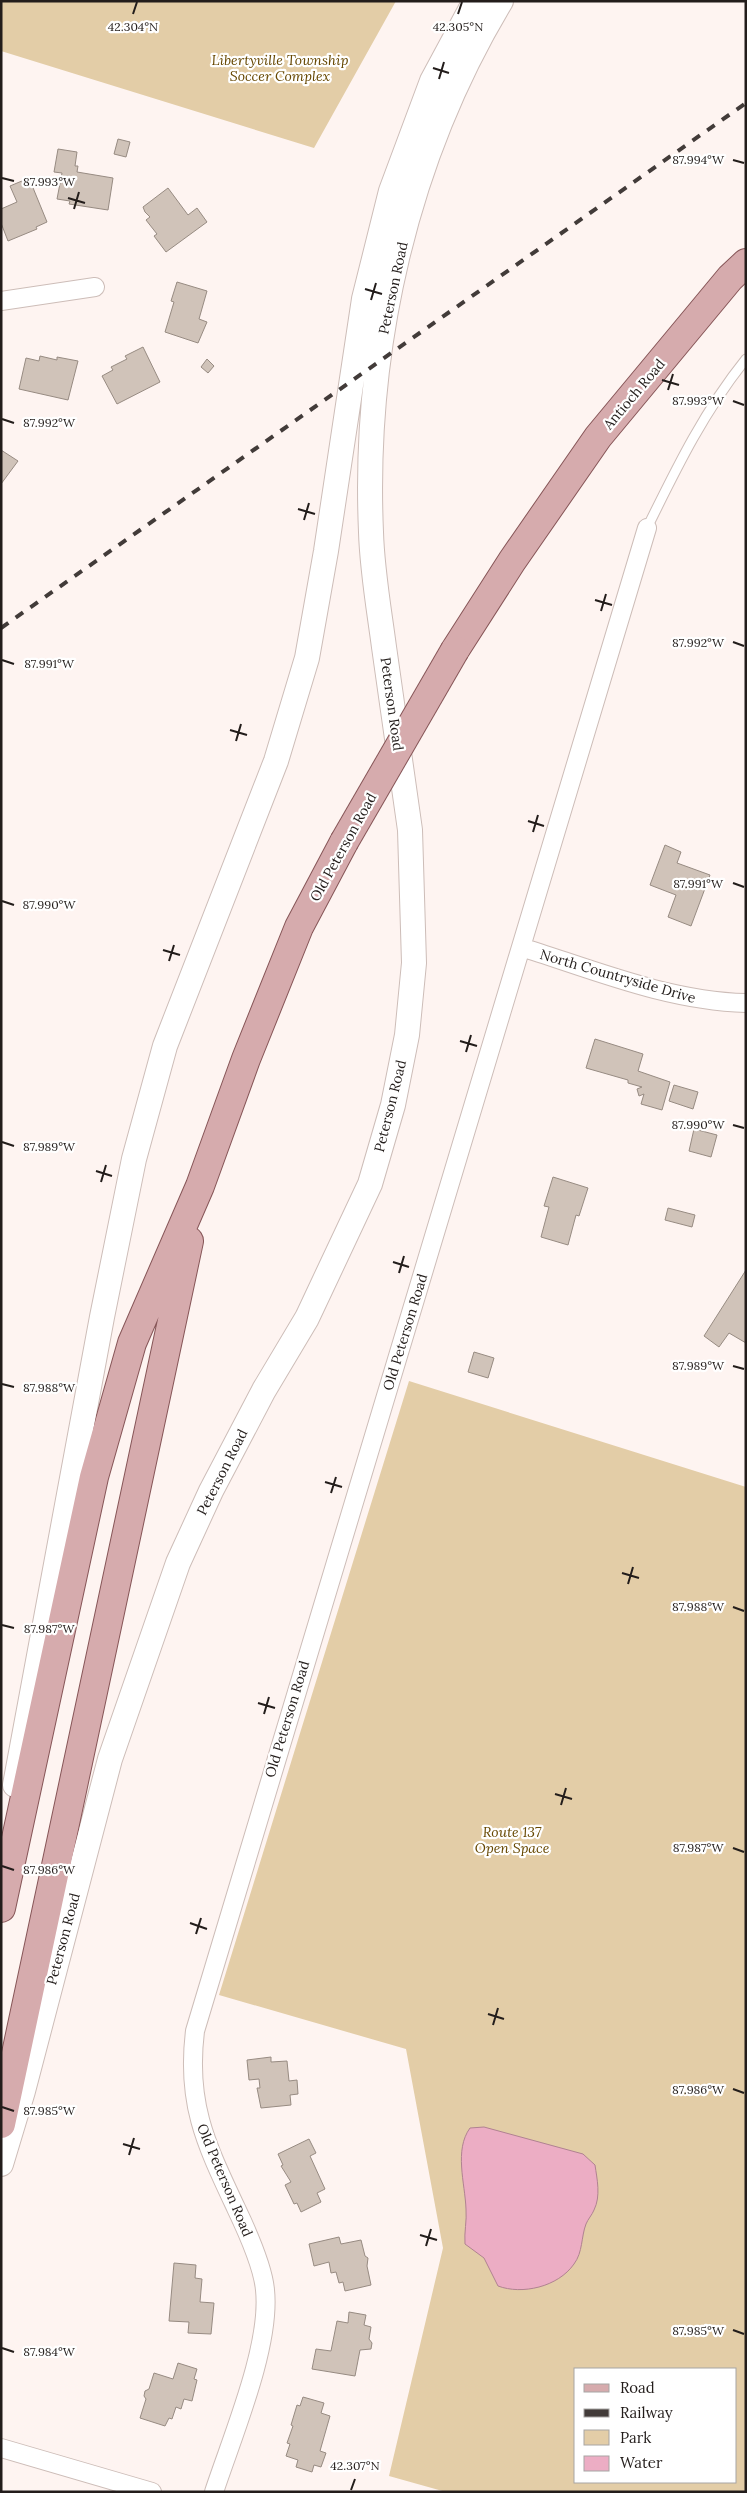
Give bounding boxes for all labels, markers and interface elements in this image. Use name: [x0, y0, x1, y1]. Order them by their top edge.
text: 42.304°N: [108, 19, 158, 34]
text: 42.305°N: [433, 19, 483, 34]
park label: Libertyville Township Soccer Complex: [211, 51, 349, 85]
text: 87.994°W: [672, 152, 725, 167]
text: 87.993°W: [23, 174, 76, 189]
street label: Peterson Road: [374, 240, 412, 336]
street label: Antioch Road: [599, 355, 669, 434]
text: 87.993°W: [672, 393, 725, 408]
text: 87.992°W: [23, 415, 76, 430]
text: 87.992°W: [672, 635, 725, 650]
text: 87.991°W: [24, 656, 75, 671]
street label: Peterson Road: [377, 656, 407, 752]
street label: Old Peterson Road: [306, 790, 380, 904]
text: 87.991°W: [673, 876, 724, 891]
text: 87.990°W: [23, 897, 76, 912]
street label: North Countryside Drive: [538, 945, 698, 1007]
street label: Peterson Road: [370, 1058, 410, 1154]
text: 87.990°W: [672, 1117, 725, 1132]
text: 87.989°W: [23, 1139, 76, 1154]
street label: Old Peterson Road: [379, 1271, 431, 1393]
text: 87.989°W: [672, 1358, 725, 1373]
text: 87.988°W: [23, 1380, 76, 1395]
street label: Peterson Road: [193, 1426, 251, 1518]
text: 87.988°W: [672, 1599, 725, 1614]
text: 87.987°W: [24, 1621, 75, 1636]
street label: Old Peterson Road: [261, 1658, 313, 1780]
park label: Route 137 Open Space: [475, 1823, 550, 1857]
text: 87.987°W: [673, 1840, 724, 1855]
text: 87.986°W: [23, 1862, 76, 1877]
street label: Peterson Road: [42, 1891, 84, 1987]
text: 87.986°W: [672, 2082, 725, 2097]
text: 87.985°W: [23, 2103, 76, 2118]
street label: Old Peterson Road: [193, 2121, 257, 2239]
text: 87.985°W: [672, 2323, 725, 2338]
text: 87.984°W: [23, 2344, 76, 2359]
legend: [574, 2368, 737, 2483]
text: Road: [620, 2378, 655, 2397]
text: Railway: [620, 2403, 673, 2422]
text: Park: [620, 2428, 651, 2447]
text: Water: [620, 2453, 663, 2472]
text: 42.307°N: [330, 2458, 380, 2473]

